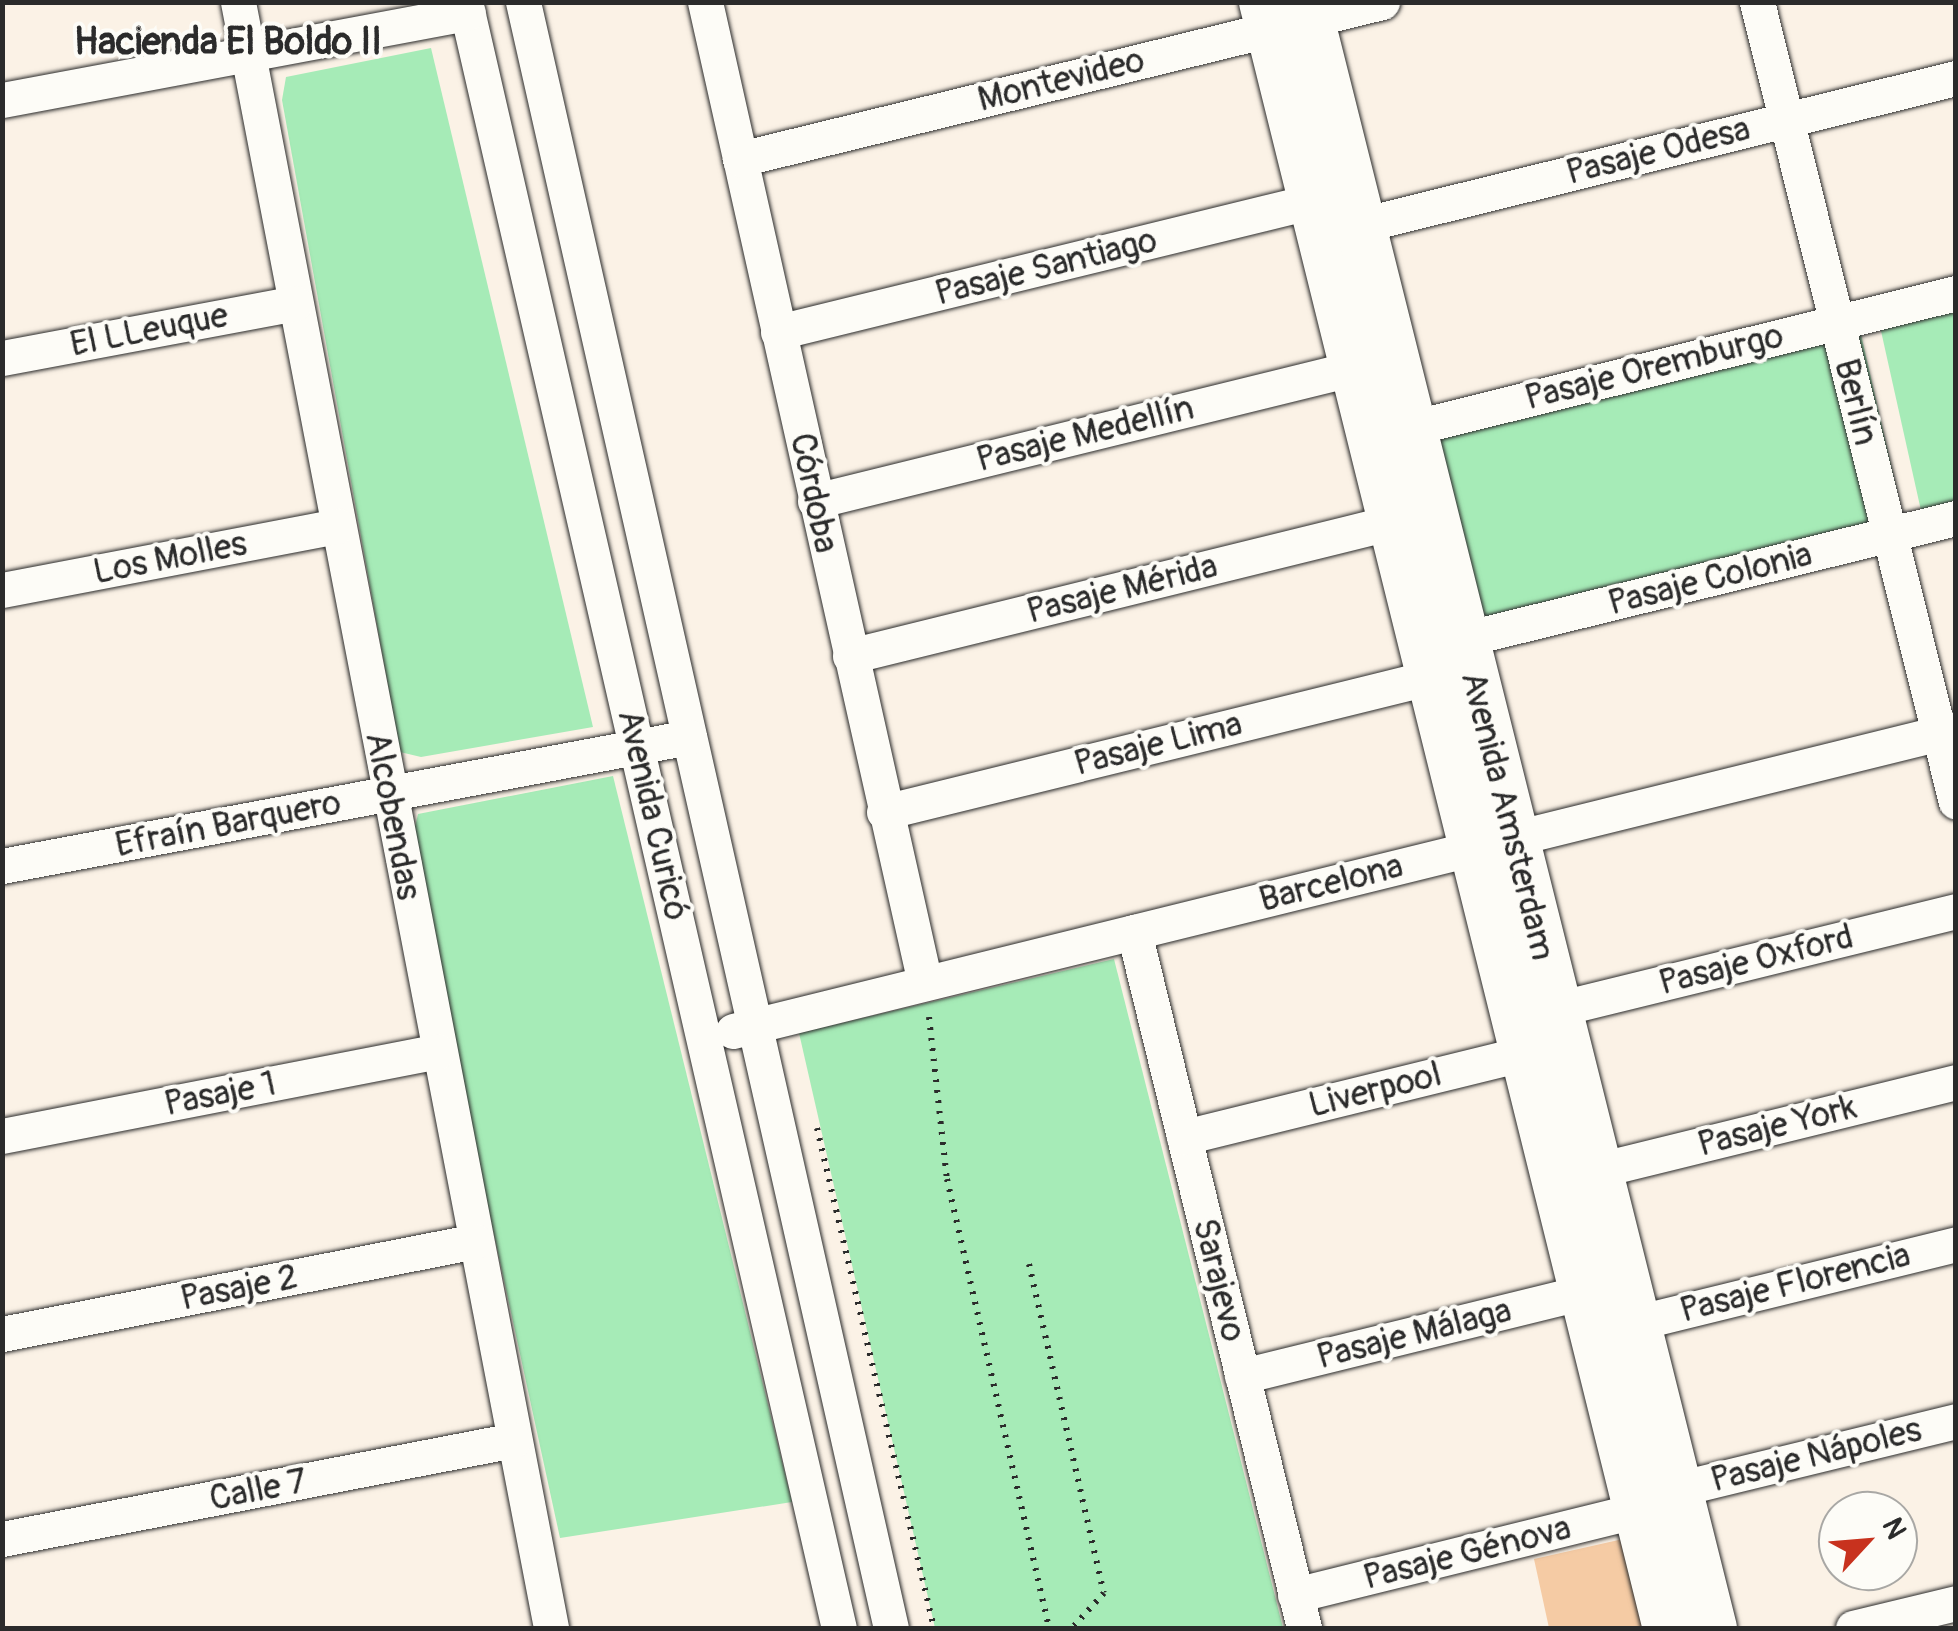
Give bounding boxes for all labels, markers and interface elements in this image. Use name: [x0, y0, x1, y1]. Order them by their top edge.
district label: Hacienda El Boldo II: [74, 20, 382, 66]
street label: Montevideo: [973, 39, 1149, 121]
street label: Pasaje Odesa: [1562, 108, 1754, 194]
street label: Pasaje Santiago: [931, 219, 1161, 315]
street label: El LLeuque: [67, 294, 231, 366]
street label: Pasaje Oremburgo: [1520, 315, 1788, 419]
street label: Berlín: [1825, 354, 1887, 450]
street label: Pasaje Medellín: [972, 387, 1198, 481]
street label: Córdoba: [781, 429, 847, 557]
street label: Los Molles: [90, 523, 250, 593]
street label: Pasaje Colonia: [1604, 533, 1816, 625]
street label: Pasaje Mérida: [1022, 545, 1222, 633]
street label: Avenida Amsterdam: [1452, 667, 1564, 965]
street label: Pasaje Lima: [1070, 703, 1246, 785]
street label: Avenida Curicó: [608, 706, 698, 924]
street label: Alcobendas: [356, 728, 430, 904]
street label: Efraín Barquero: [112, 782, 344, 866]
street label: Barcelona: [1255, 845, 1407, 921]
street label: Pasaje Oxford: [1655, 916, 1857, 1004]
street label: Liverpool: [1304, 1053, 1446, 1127]
street label: Pasaje 1: [161, 1063, 279, 1125]
street label: Pasaje York: [1693, 1086, 1861, 1166]
street label: Sarajevo: [1183, 1214, 1255, 1346]
street label: Pasaje Florencia: [1676, 1234, 1914, 1332]
street label: Pasaje 2: [177, 1256, 301, 1320]
street label: Pasaje Málaga: [1312, 1290, 1516, 1378]
street label: Pasaje Nápoles: [1706, 1409, 1926, 1501]
street label: Calle 7: [206, 1460, 310, 1520]
north arrow: [1818, 1491, 1918, 1591]
street label: Pasaje Génova: [1359, 1507, 1575, 1599]
text: N: [1874, 1512, 1913, 1545]

